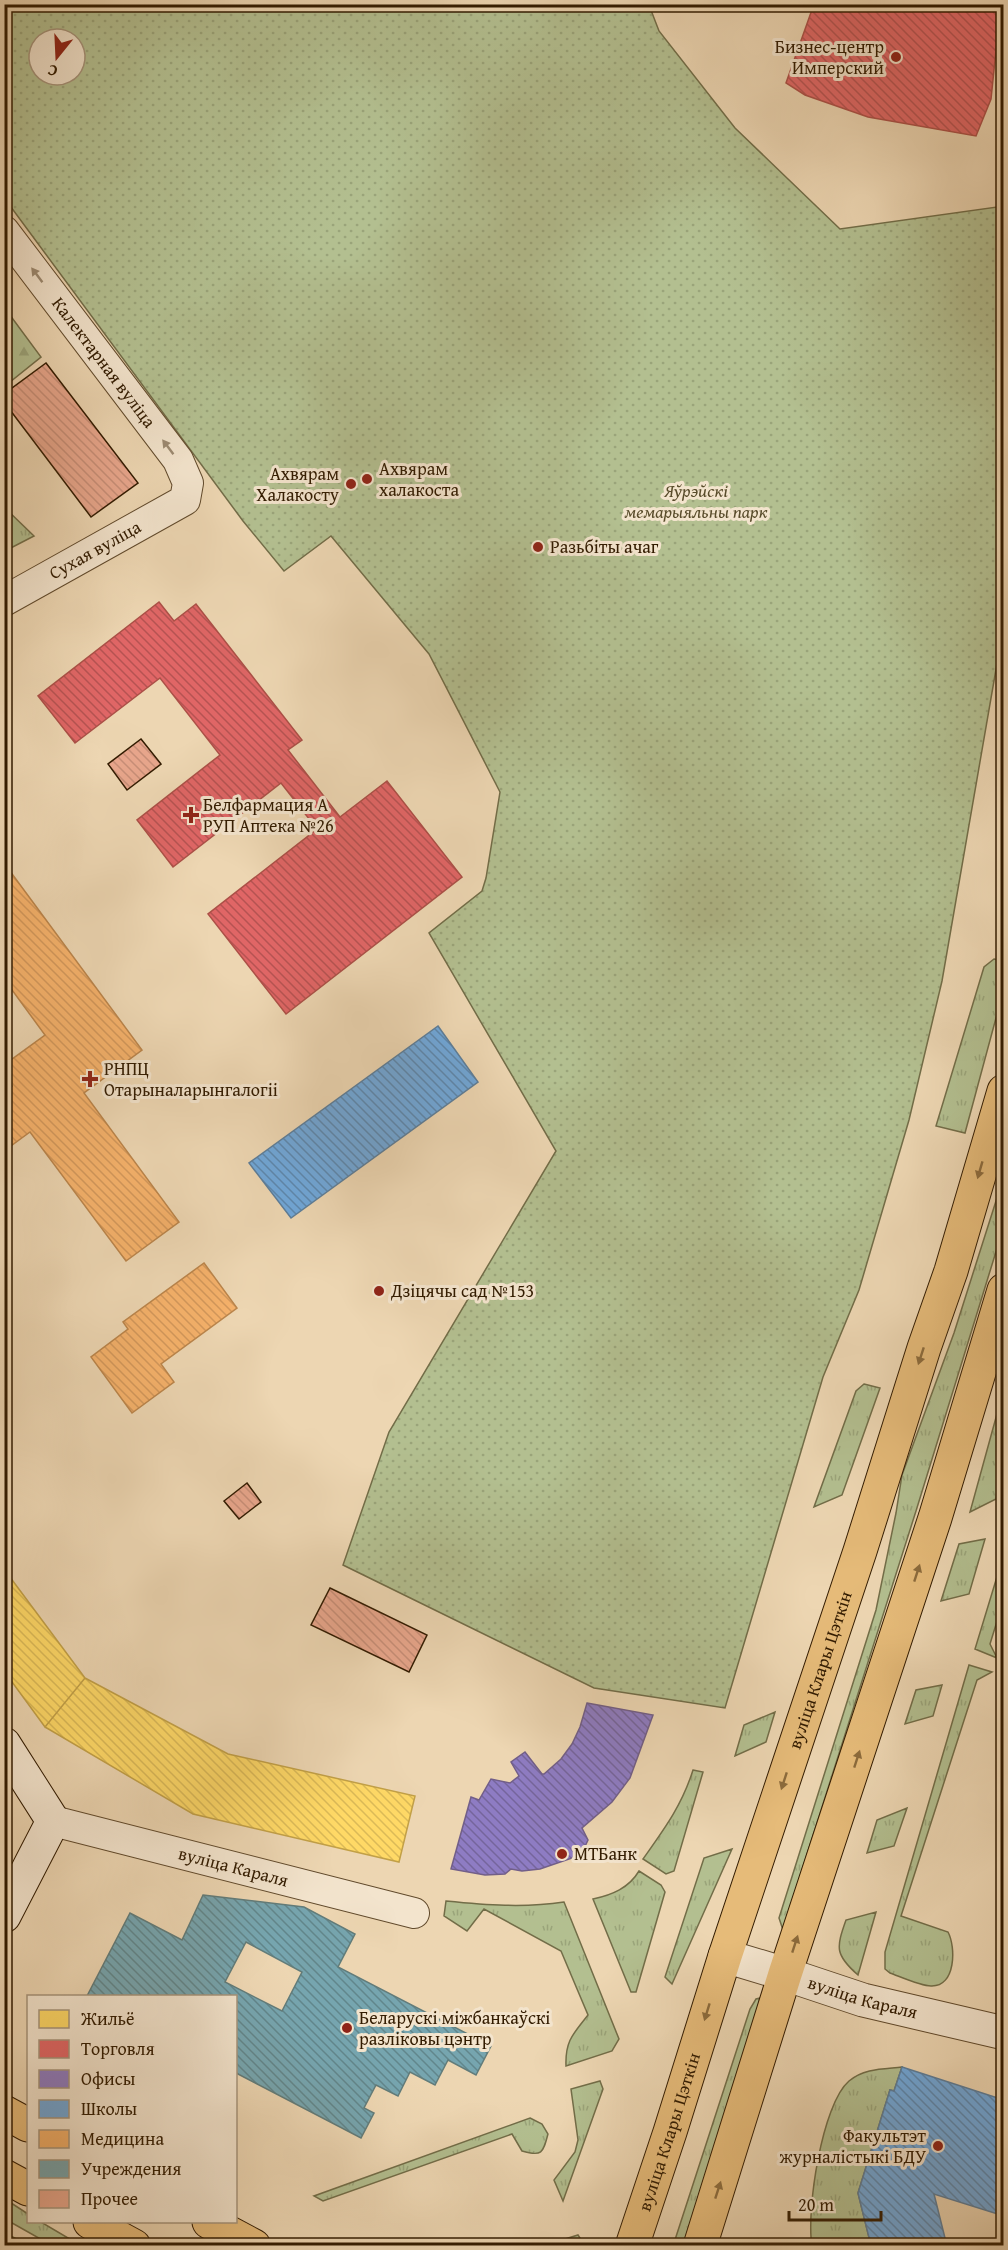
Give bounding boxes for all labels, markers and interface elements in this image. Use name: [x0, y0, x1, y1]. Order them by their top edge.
north arrow: [27, 27, 87, 87]
place label: Бизнес-центр Имперский: [775, 33, 884, 81]
marker: Бизнес-центр Имперский: [889, 50, 903, 64]
text: С: [44, 58, 60, 84]
one-way arrow: [31, 267, 44, 283]
street label: Калектарная вуліца: [46, 291, 163, 434]
one-way arrow: [162, 439, 174, 455]
place label: Ахвярам халакоста: [379, 455, 459, 503]
place label: Ахвярам Халакосту: [256, 460, 339, 508]
marker: Ахвярам халакоста: [360, 472, 374, 486]
marker: Ахвярам Халакосту: [344, 477, 358, 491]
park label: Яўрэйскі мемарыяльны парк: [624, 477, 768, 525]
street label: Сухая вуліца: [44, 513, 146, 586]
place label: Разьбіты ачаг: [550, 533, 659, 560]
marker: Разьбіты ачаг: [531, 540, 545, 554]
place label: Белфармация А РУП Аптека №26: [203, 791, 334, 839]
marker: Белфармация А РУП Аптека №26: [184, 808, 198, 822]
place label: РНПЦ Отарыналарынгалогіі: [104, 1055, 278, 1103]
marker: РНПЦ Отарыналарынгалогіі: [81, 1070, 99, 1088]
one-way arrow: [975, 1161, 984, 1179]
place label: Дзіцячы сад №153: [390, 1277, 534, 1304]
marker: Дзіцячы сад №153: [372, 1284, 386, 1298]
one-way arrow: [916, 1347, 926, 1365]
one-way arrow: [913, 1564, 922, 1582]
street label: вуліца Клары Цэткін: [781, 1587, 859, 1753]
one-way arrow: [852, 1750, 862, 1768]
one-way arrow: [779, 1772, 788, 1790]
street label: вуліца Караля: [175, 1839, 291, 1893]
place label: МТБанк: [574, 1840, 637, 1867]
marker: МТБанк: [555, 1847, 569, 1861]
one-way arrow: [791, 1935, 801, 1953]
street label: вуліца Караля: [805, 1969, 920, 2025]
legend: [27, 1995, 237, 2223]
one-way arrow: [702, 2003, 711, 2021]
place label: Беларускі міжбанкаўскі разліковы цэнтр: [359, 2004, 550, 2052]
text: Жильё: [80, 2005, 135, 2032]
marker: Беларускі міжбанкаўскі разліковы цэнтр: [340, 2021, 354, 2035]
text: Торговля: [81, 2035, 155, 2062]
street label: вуліца Клары Цэткін: [631, 2049, 707, 2215]
text: Офисы: [81, 2065, 136, 2092]
text: Школы: [81, 2095, 138, 2122]
place label: Факультэт журналістыкі БДУ: [780, 2122, 926, 2170]
text: Медицина: [81, 2125, 164, 2152]
marker: Факультэт журналістыкі БДУ: [931, 2139, 945, 2153]
text: Учреждения: [81, 2155, 181, 2182]
one-way arrow: [714, 2181, 724, 2199]
scale bar: [789, 2184, 880, 2222]
text: Прочее: [81, 2185, 138, 2212]
text: 20 m: [798, 2191, 834, 2218]

